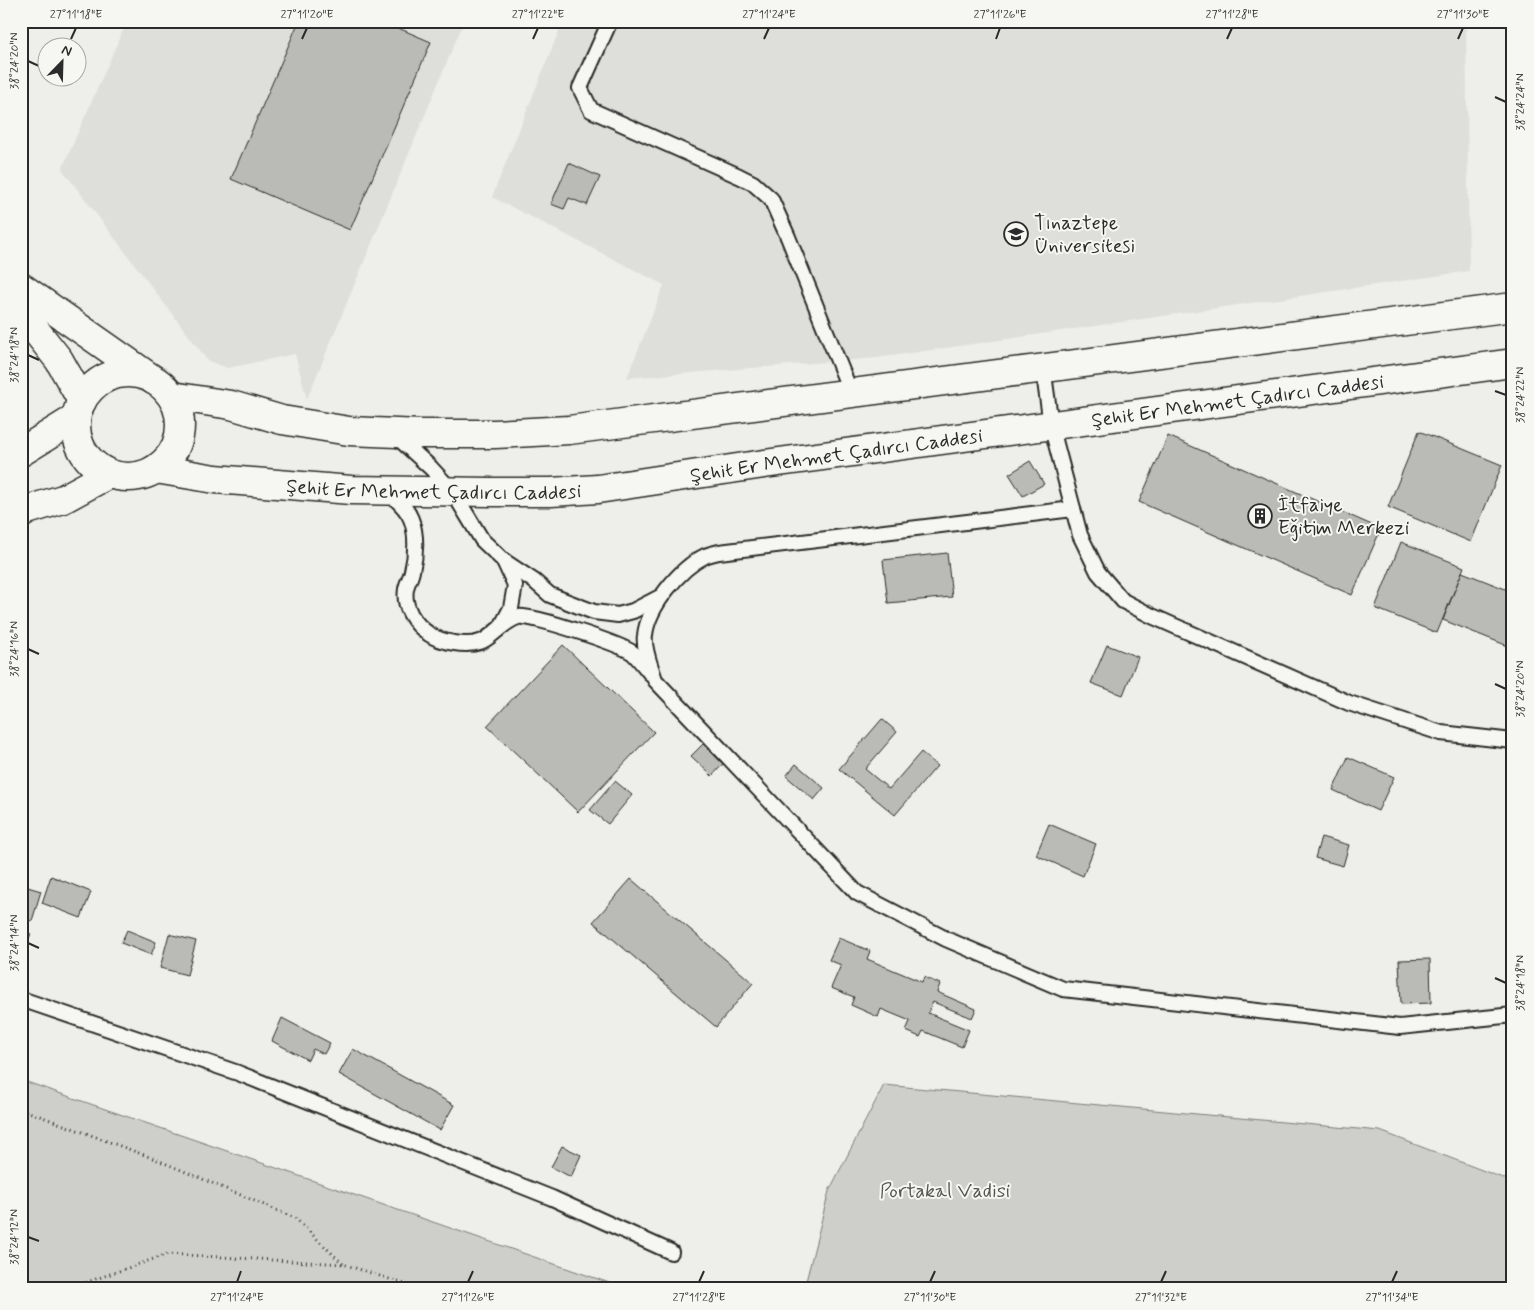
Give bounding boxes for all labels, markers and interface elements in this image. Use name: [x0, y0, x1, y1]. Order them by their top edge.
text: 27°11'18"E: [50, 7, 102, 23]
text: 27°11'20"E: [280, 7, 334, 23]
text: 27°11'22"E: [512, 7, 564, 23]
text: 27°11'24"E: [742, 7, 796, 23]
text: 27°11'26"E: [974, 7, 1026, 23]
text: 27°11'28"E: [1206, 7, 1258, 23]
text: 27°11'30"E: [1437, 7, 1489, 23]
text: 38°24'20"N: [7, 33, 23, 89]
north arrow: [38, 38, 88, 88]
text: N: [59, 41, 74, 61]
text: 38°24'24"N: [1513, 73, 1529, 131]
place label: Tınaztepe Üniversitesi: [1034, 210, 1135, 260]
school or university icon: Tınaztepe Üniversitesi: [1003, 221, 1029, 247]
text: 38°24'18"N: [7, 327, 23, 383]
text: 38°24'22"N: [1513, 367, 1529, 423]
street label: Şehit Er Mehmet Çadırcı Caddesi: [1090, 369, 1386, 435]
street label: Şehit Er Mehmet Çadırcı Caddesi: [688, 423, 984, 490]
street label: Şehit Er Mehmet Çadırcı Caddesi: [285, 473, 582, 507]
place label: İtfaiye Eğitim Merkezi: [1278, 492, 1409, 542]
building icon: İtfaiye Eğitim Merkezi: [1247, 503, 1273, 529]
text: 38°24'16"N: [7, 621, 23, 677]
text: 38°24'20"N: [1513, 661, 1529, 717]
text: 38°24'14"N: [7, 915, 23, 971]
text: 38°24'18"N: [1513, 955, 1529, 1011]
park label: Portakal Vadisi: [880, 1178, 1010, 1205]
text: 38°24'12"N: [7, 1209, 23, 1265]
text: 27°11'24"E: [210, 1290, 264, 1306]
text: 27°11'26"E: [442, 1290, 494, 1306]
text: 27°11'28"E: [673, 1290, 725, 1306]
text: 27°11'30"E: [904, 1290, 956, 1306]
text: 27°11'32"E: [1135, 1290, 1187, 1306]
text: 27°11'34"E: [1365, 1290, 1419, 1306]

